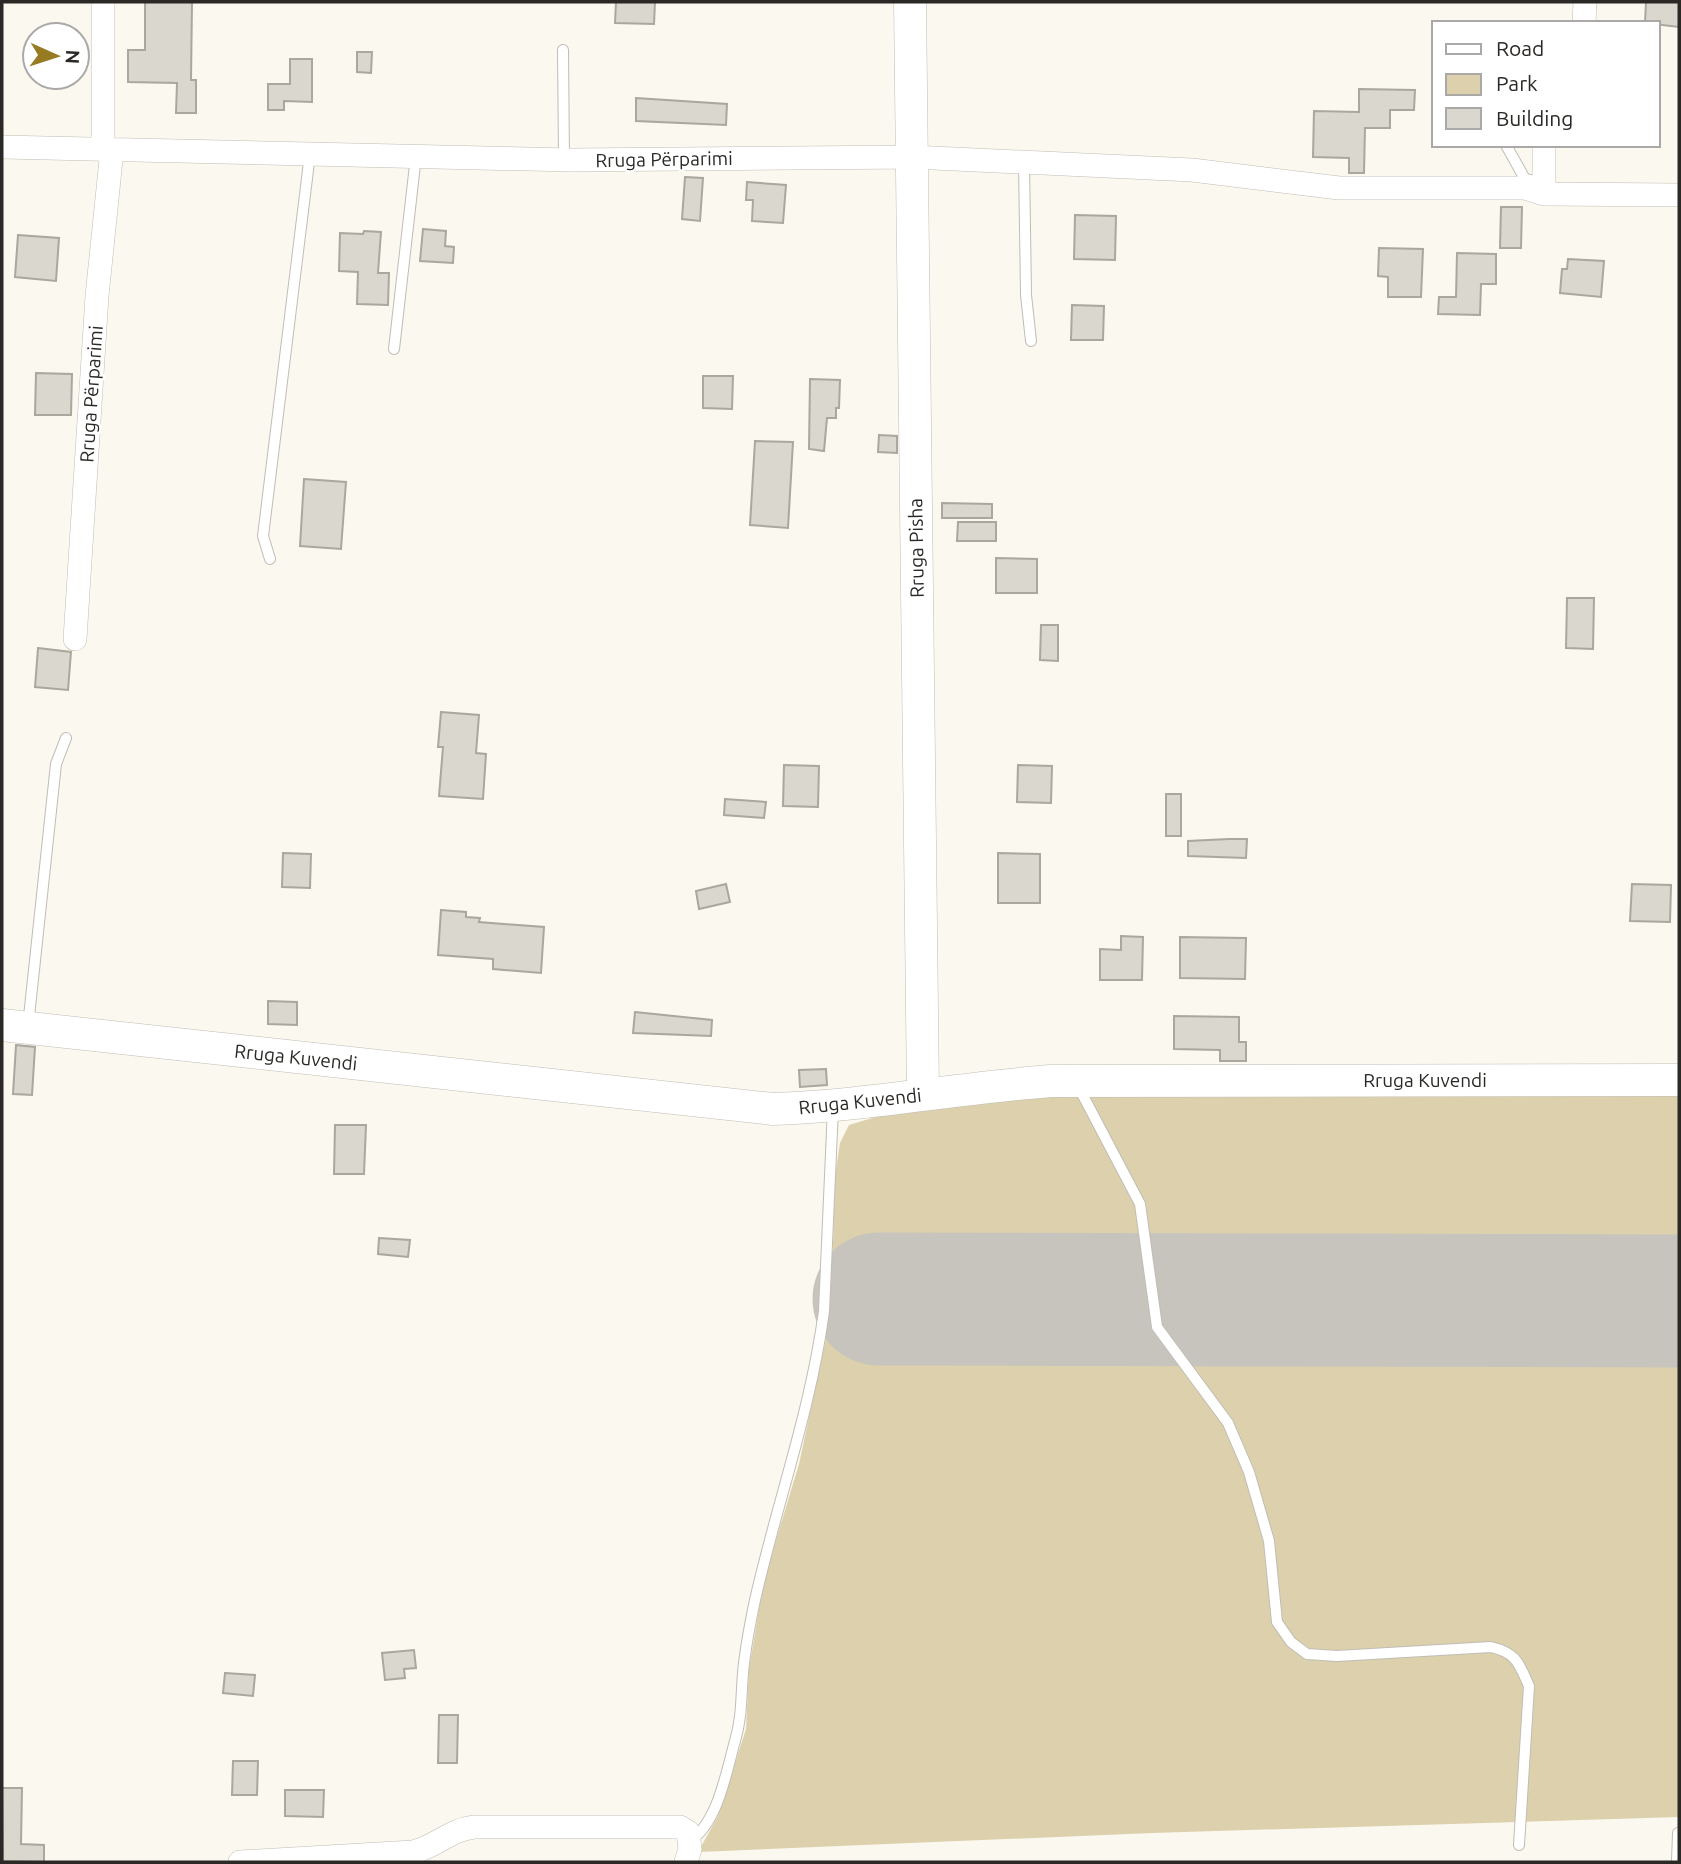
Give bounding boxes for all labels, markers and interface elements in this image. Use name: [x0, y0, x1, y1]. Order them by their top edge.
north arrow: [21, 21, 91, 91]
legend: [1432, 21, 1660, 147]
text: Road: [1496, 36, 1544, 60]
text: N: [62, 49, 84, 65]
text: Park: [1496, 71, 1538, 95]
text: Building: [1496, 106, 1573, 130]
street label: Rruga Përparimi: [595, 147, 733, 171]
street label: Rruga Përparimi: [75, 325, 107, 463]
street label: Rruga Pisha: [904, 498, 928, 598]
street label: Rruga Kuvendi: [233, 1040, 359, 1074]
street label: Rruga Kuvendi: [1363, 1069, 1487, 1091]
street label: Rruga Kuvendi: [797, 1084, 923, 1118]

